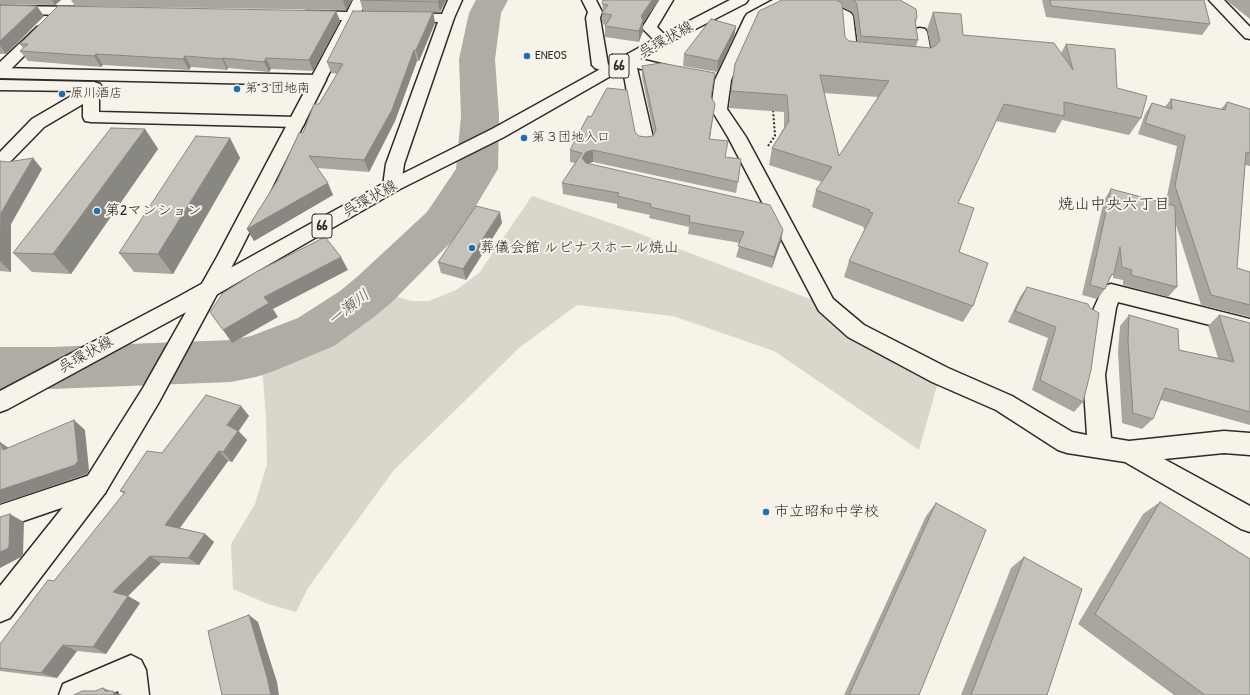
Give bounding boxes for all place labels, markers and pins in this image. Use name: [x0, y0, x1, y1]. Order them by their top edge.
place label: ENEOS: [535, 48, 567, 64]
marker: ENEOS: [522, 51, 532, 61]
place label: 第３団地南: [245, 81, 310, 97]
marker: 第３団地南: [232, 84, 242, 94]
place label: 原川酒店: [70, 86, 122, 102]
marker: 原川酒店: [57, 89, 67, 99]
place label: 第３団地入口: [532, 130, 610, 146]
marker: 第３団地入口: [519, 133, 529, 143]
place label: 第2マンション: [105, 202, 202, 220]
marker: 第2マンション: [92, 206, 102, 216]
place label: 葬儀会館 ルピナスホール焼山: [480, 239, 678, 257]
marker: 葬儀会館 ルピナスホール焼山: [467, 243, 477, 253]
place label: 市立昭和中学校: [774, 503, 879, 521]
marker: 市立昭和中学校: [761, 507, 771, 517]

